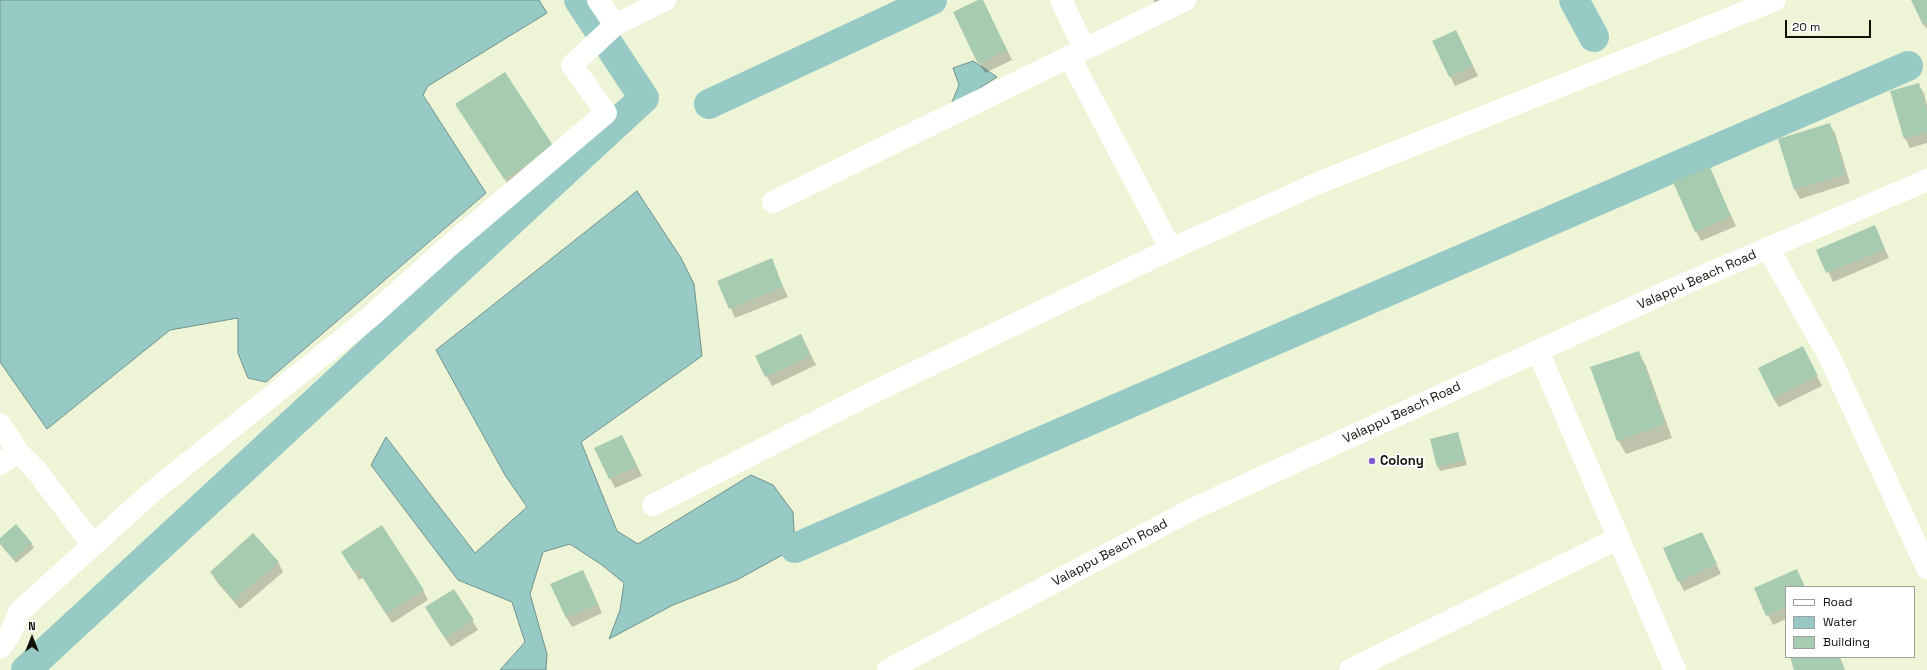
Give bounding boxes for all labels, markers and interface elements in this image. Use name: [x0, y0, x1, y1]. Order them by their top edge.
scale bar: [1787, 12, 1873, 38]
text: 20 m: [1792, 19, 1820, 35]
street label: Valappu Beach Road: [1635, 247, 1759, 313]
street label: Valappu Beach Road: [1341, 379, 1463, 447]
place label: Colony: [1380, 453, 1424, 469]
marker: Colony: [1367, 456, 1377, 466]
street label: Valappu Beach Road: [1050, 516, 1170, 590]
legend: [1785, 586, 1915, 658]
text: Road: [1823, 594, 1852, 610]
text: Water: [1823, 614, 1857, 630]
north arrow: [12, 618, 52, 658]
text: N: [28, 619, 36, 633]
text: Building: [1823, 634, 1870, 650]

